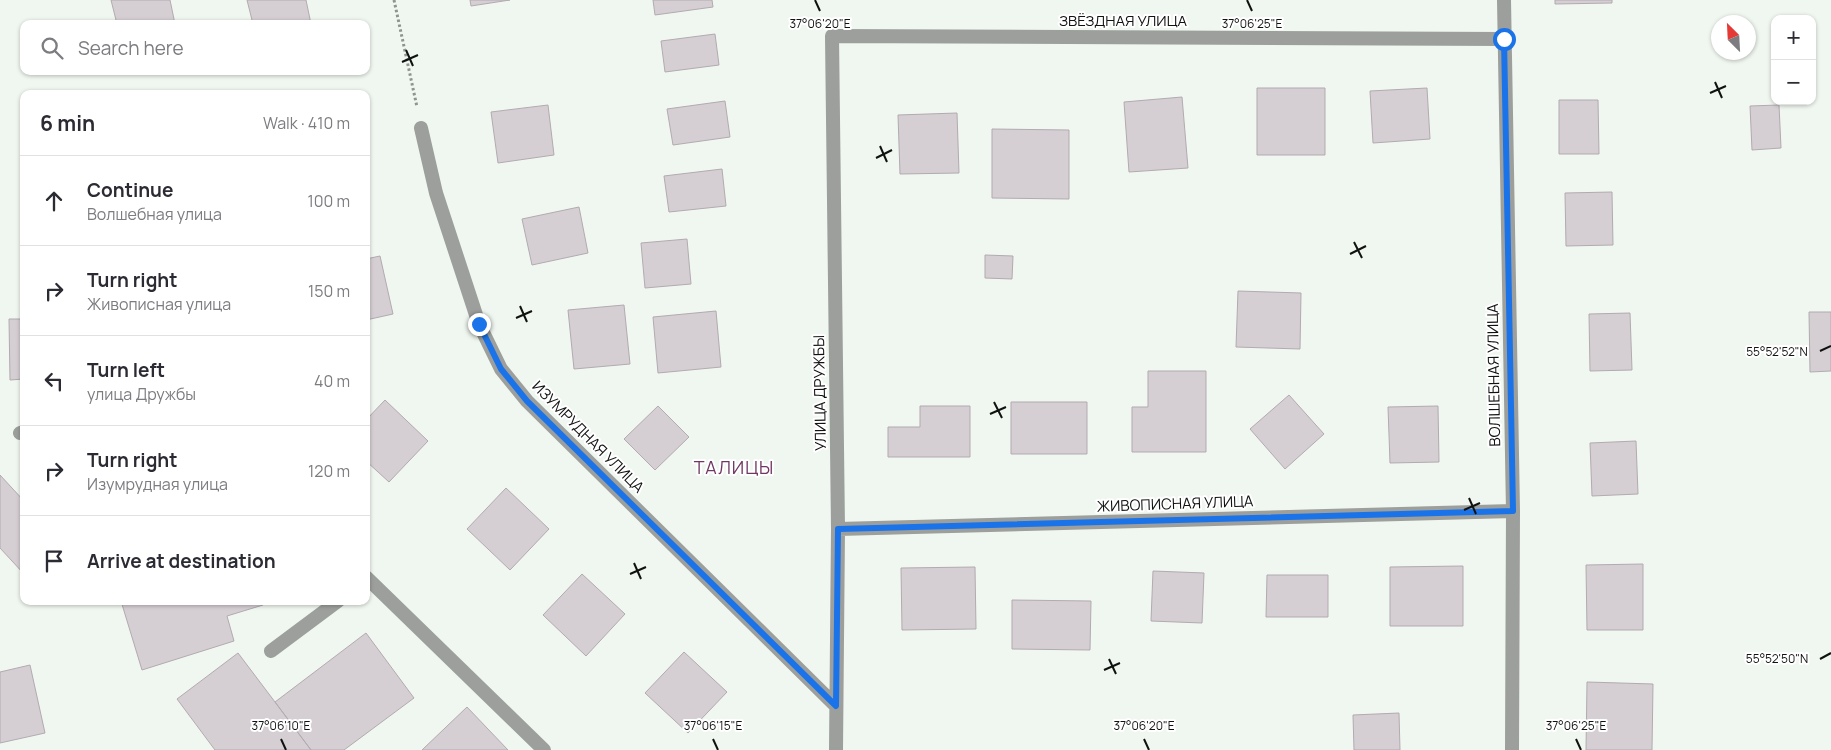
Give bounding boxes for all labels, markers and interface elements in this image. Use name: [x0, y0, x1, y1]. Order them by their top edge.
street label: ЗВЁЗДНАЯ УЛИЦА: [1059, 10, 1187, 31]
text: 37°06'20"E: [789, 15, 851, 32]
text: 37°06'25"E: [1222, 15, 1283, 32]
north arrow: [1711, 15, 1756, 60]
map controls: [1771, 15, 1816, 105]
button: +: [1771, 15, 1816, 60]
search box: [20, 20, 370, 75]
route start: [1493, 28, 1516, 51]
icon: search: [38, 34, 66, 62]
text: Search here: [78, 35, 184, 61]
button: −: [1771, 60, 1816, 105]
text: 6 min: [40, 109, 95, 137]
text: Walk · 410 m: [263, 112, 350, 134]
text: Continue: [87, 177, 173, 203]
icon: ahead: [40, 187, 68, 215]
text: 100 m: [307, 190, 350, 212]
text: Волшебная улица: [87, 203, 222, 225]
text: Turn right: [87, 267, 177, 293]
icon: right: [40, 277, 68, 305]
text: 150 m: [308, 280, 350, 302]
text: Живописная улица: [87, 293, 231, 315]
street label: ВОЛШЕБНАЯ УЛИЦА: [1482, 303, 1505, 447]
route end: [468, 313, 491, 336]
street label: УЛИЦА ДРУЖБЫ: [808, 335, 831, 451]
text: 55°52'52"N: [1746, 343, 1808, 360]
text: Turn left: [87, 357, 165, 383]
icon: left: [40, 367, 68, 395]
text: 40 m: [314, 370, 350, 392]
street label: ИЗУМРУДНАЯ УЛИЦА: [528, 376, 649, 498]
text: улица Дружбы: [87, 383, 196, 405]
text: Turn right: [87, 447, 177, 473]
district label: ТАЛИЦЫ: [694, 455, 774, 479]
icon: right: [40, 457, 68, 485]
text: 120 m: [308, 460, 350, 482]
text: Изумрудная улица: [87, 473, 228, 495]
street label: ЖИВОПИСНАЯ УЛИЦА: [1096, 490, 1254, 517]
icon: arrive: [40, 547, 68, 575]
text: Arrive at destination: [87, 548, 276, 574]
text: 55°52'50"N: [1746, 650, 1808, 667]
text: 37°06'10"E: [252, 717, 311, 734]
text: 37°06'15"E: [684, 717, 742, 734]
text: 37°06'20"E: [1113, 717, 1175, 734]
text: 37°06'25"E: [1546, 717, 1607, 734]

